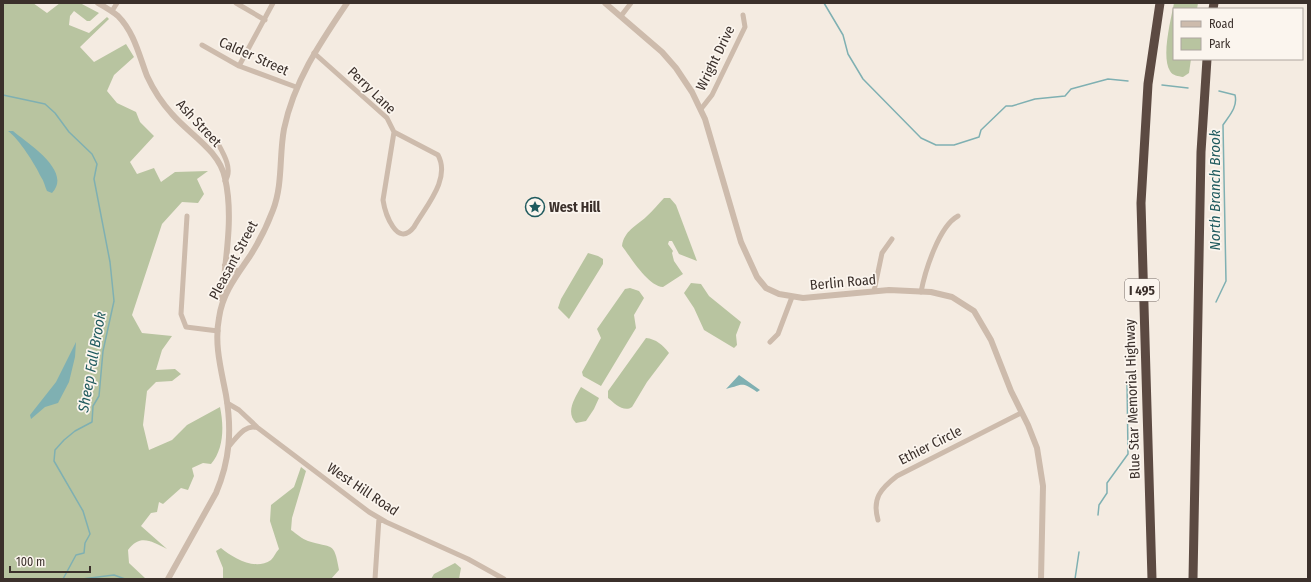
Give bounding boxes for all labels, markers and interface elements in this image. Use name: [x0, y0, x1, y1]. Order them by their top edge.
legend: [1173, 8, 1303, 60]
text: Road: [1209, 17, 1234, 31]
street label: Wright Drive: [692, 23, 739, 94]
street label: Calder Street: [216, 34, 292, 80]
text: Park: [1209, 37, 1231, 51]
street label: Perry Lane: [344, 63, 399, 118]
street label: Ash Street: [172, 96, 225, 151]
water label: North Branch Brook: [1206, 129, 1224, 250]
place icon: West Hill: [524, 196, 546, 218]
place label: West Hill: [549, 199, 601, 216]
street label: Pleasant Street: [206, 218, 262, 303]
street label: Berlin Road: [809, 271, 877, 294]
road number: I 495: [1125, 279, 1159, 301]
water label: Sheep Fall Brook: [74, 310, 110, 415]
street label: Blue Star Memorial Highway: [1121, 318, 1144, 479]
street label: Ethier Circle: [896, 422, 965, 469]
street label: West Hill Road: [324, 459, 402, 520]
scale bar: [10, 548, 90, 574]
text: 100 m: [16, 555, 45, 569]

